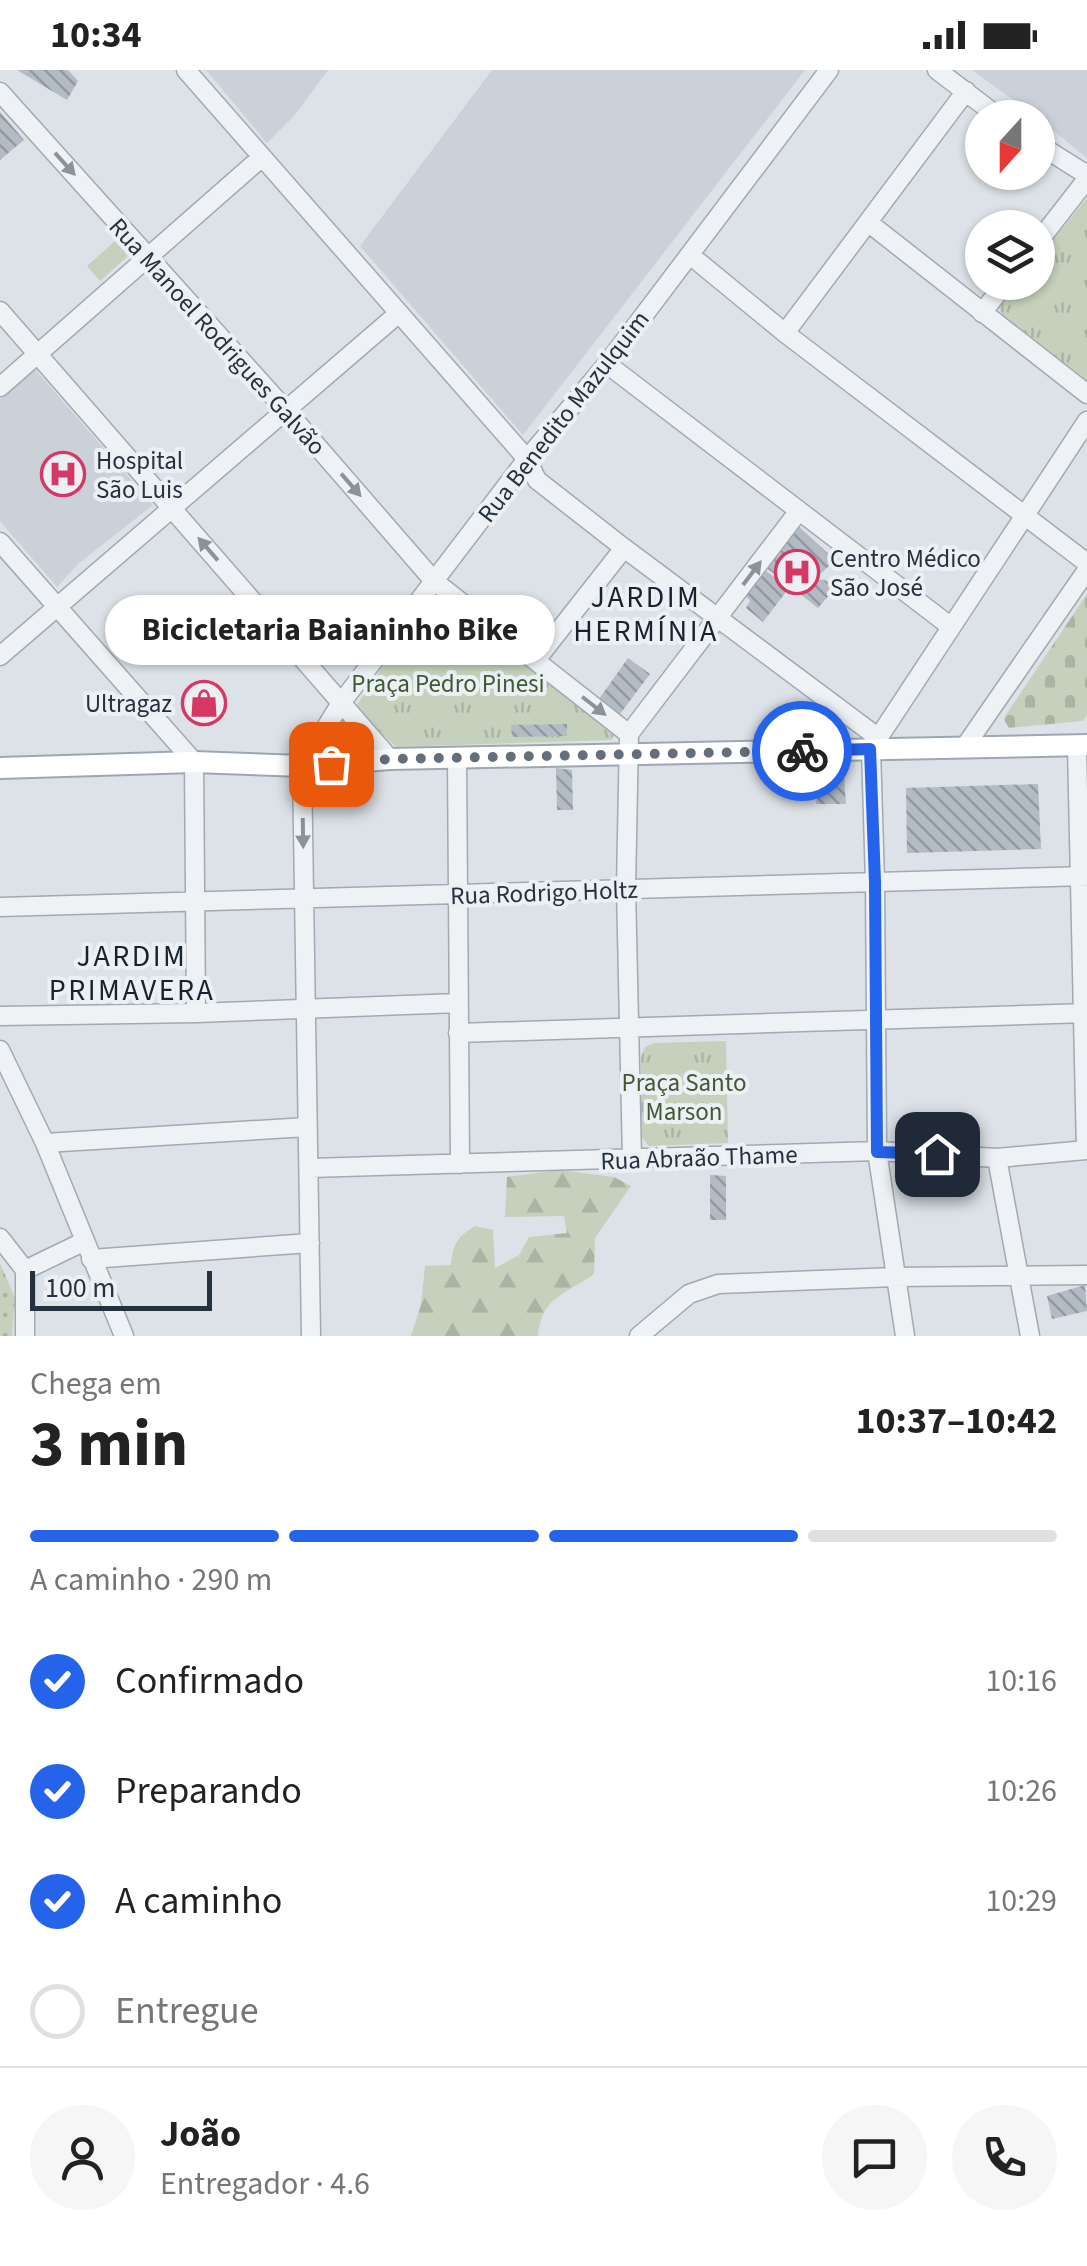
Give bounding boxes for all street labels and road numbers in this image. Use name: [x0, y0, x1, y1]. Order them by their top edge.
street label: Rua Manoel Rodrigues Galvão: [100, 210, 334, 464]
street label: Rua Benedito Mazulquim: [469, 303, 658, 530]
street label: Rua Rodrigo Holtz: [450, 872, 638, 914]
street label: Rua Abraão Thame: [600, 1137, 798, 1179]

